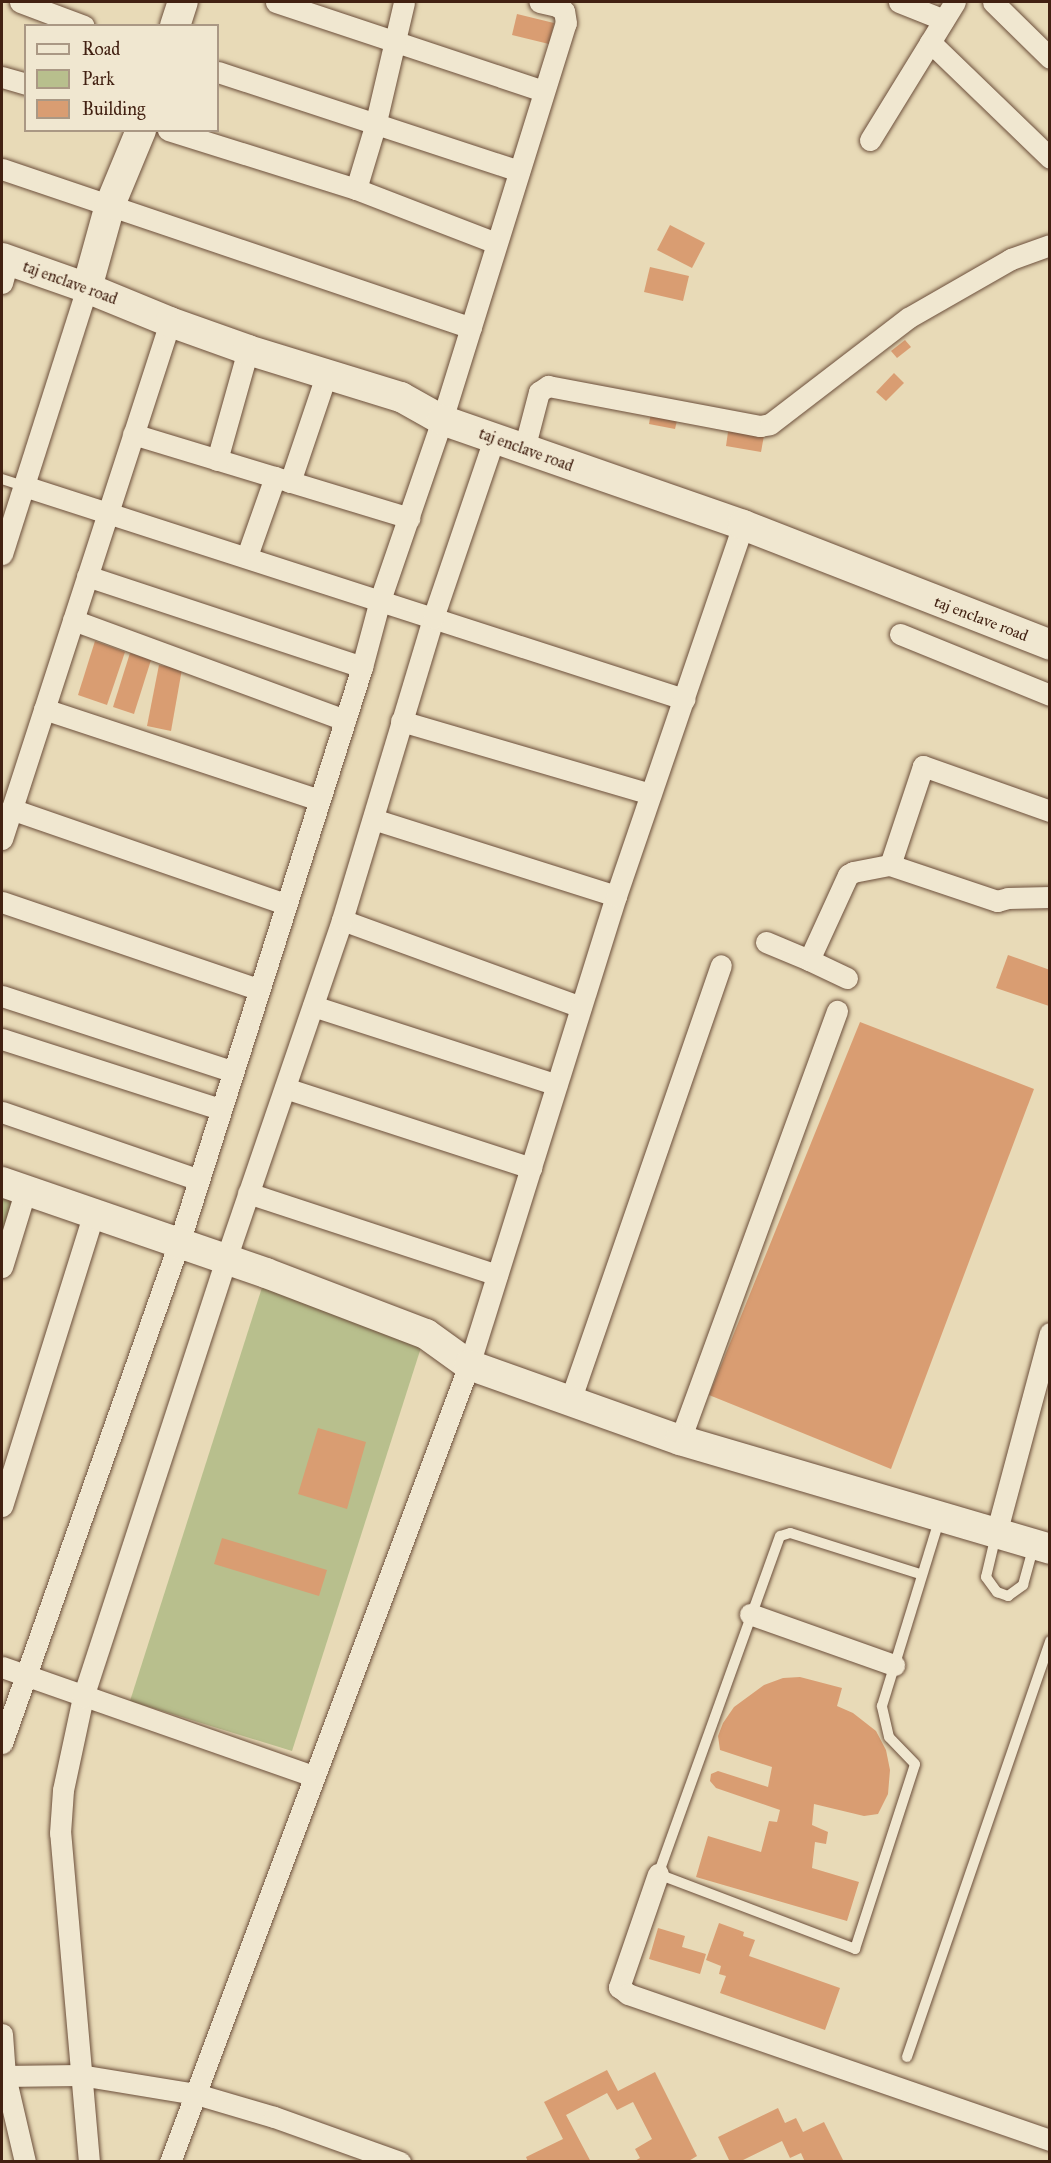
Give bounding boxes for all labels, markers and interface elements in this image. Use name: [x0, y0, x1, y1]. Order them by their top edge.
legend: [24, 24, 219, 132]
text: Road: [82, 38, 120, 60]
text: Park: [82, 68, 115, 90]
text: Building: [82, 98, 145, 120]
street label: taj enclave road: [20, 257, 120, 309]
street label: taj enclave road: [476, 424, 576, 476]
street label: taj enclave road: [931, 592, 1031, 646]

